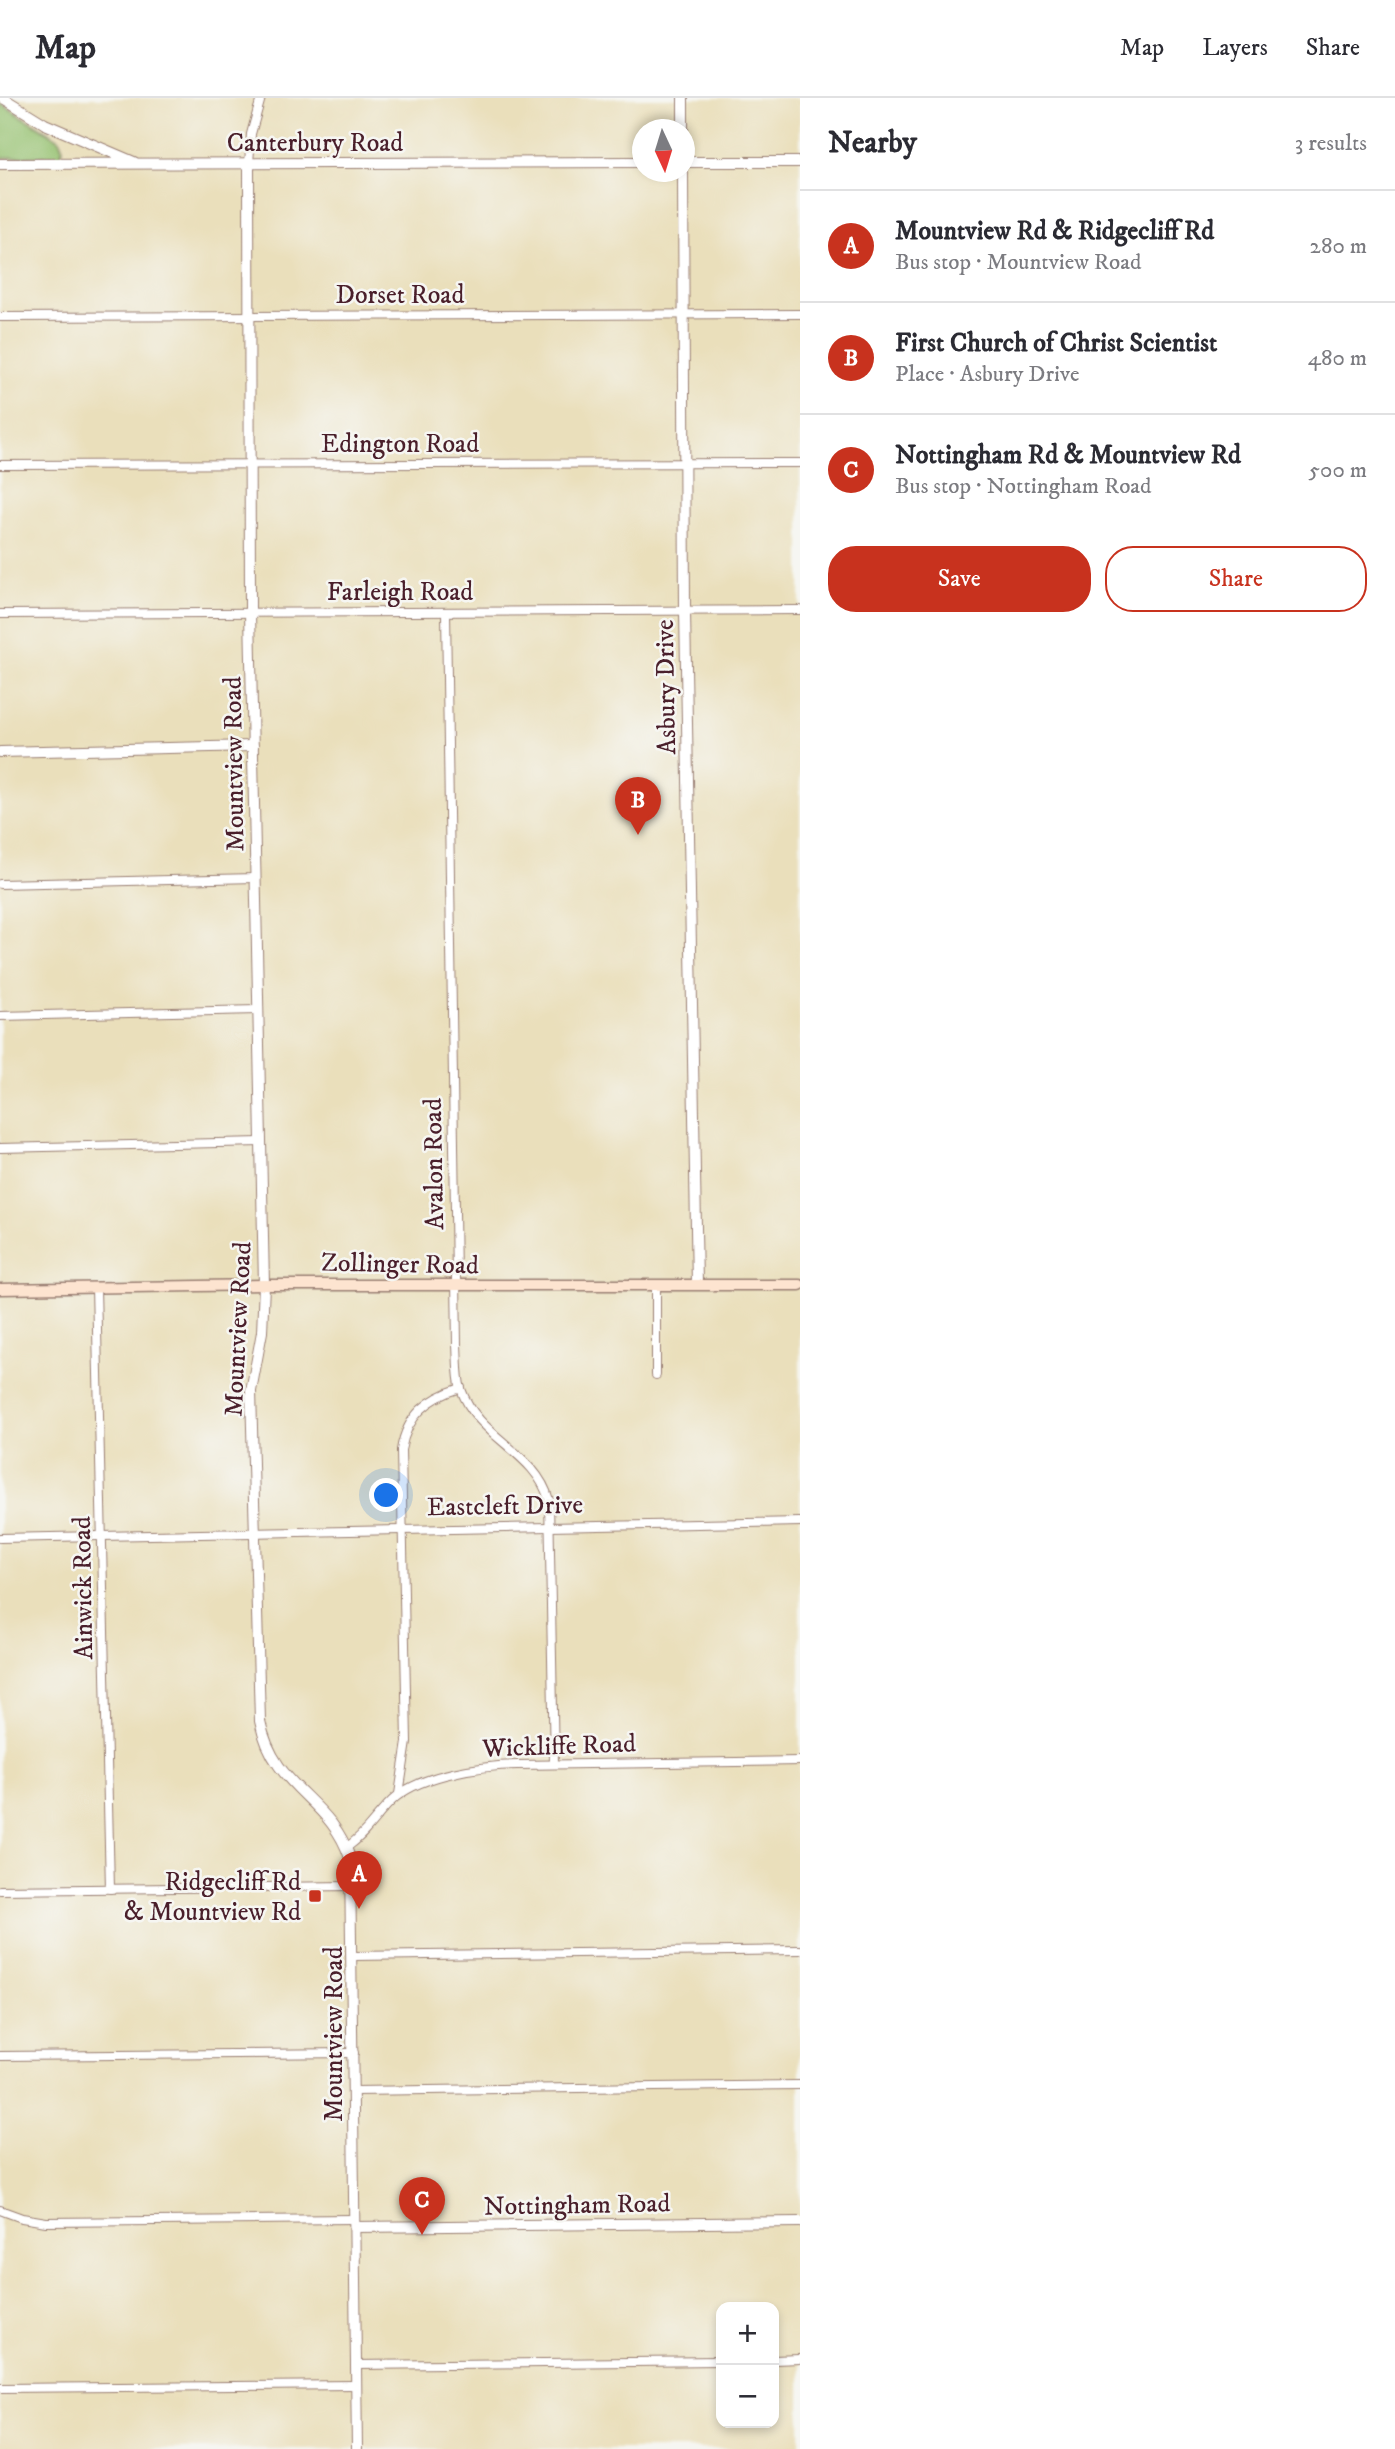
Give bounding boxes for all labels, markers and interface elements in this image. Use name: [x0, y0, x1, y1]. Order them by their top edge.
text: Map: [35, 28, 96, 69]
text: Map: [1120, 33, 1164, 63]
text: Layers: [1202, 33, 1268, 63]
text: Share: [1306, 33, 1360, 63]
north arrow: [632, 119, 695, 182]
text: Nearby: [828, 125, 917, 162]
street label: Canterbury Road: [227, 127, 403, 160]
text: 3 results: [1295, 129, 1367, 158]
text: Mountview Rd & Ridgecliff Rd: [895, 215, 1214, 248]
text: A: [844, 232, 858, 261]
text: 280 m: [1310, 232, 1367, 261]
text: Bus stop · Mountview Road: [895, 248, 1142, 277]
street label: Dorset Road: [336, 279, 464, 312]
text: First Church of Christ Scientist: [895, 327, 1217, 360]
text: B: [844, 344, 858, 373]
text: 480 m: [1308, 344, 1367, 373]
text: Place · Asbury Drive: [895, 360, 1080, 389]
street label: Edington Road: [321, 428, 479, 461]
text: Nottingham Rd & Mountview Rd: [895, 439, 1241, 472]
text: C: [843, 456, 859, 485]
text: 500 m: [1309, 456, 1367, 485]
text: Bus stop · Nottingham Road: [895, 472, 1152, 501]
button: Save: [828, 546, 1091, 612]
button: Share: [1105, 546, 1367, 612]
street label: Farleigh Road: [327, 576, 473, 609]
street label: Asbury Drive: [649, 619, 684, 755]
street label: Mountview Road: [216, 676, 253, 852]
pin: B: [615, 777, 661, 835]
street label: Avalon Road: [417, 1098, 452, 1230]
street label: Mountview Road: [217, 1241, 260, 1417]
street label: Zollinger Road: [321, 1247, 479, 1282]
your location: [369, 1478, 403, 1512]
street label: Eastcleft Drive: [427, 1489, 583, 1524]
street label: Ainwick Road: [66, 1516, 101, 1660]
street label: Wickliffe Road: [481, 1727, 636, 1766]
pin: A: [336, 1851, 382, 1909]
place label: Ridgecliff Rd & Mountview Rd: [124, 1866, 301, 1929]
marker: Ridgecliff Rd & Mountview Rd: [307, 1888, 323, 1904]
street label: Mountview Road: [318, 1946, 351, 2122]
pin: C: [399, 2177, 445, 2235]
street label: Nottingham Road: [483, 2187, 671, 2224]
map controls: [716, 2302, 779, 2428]
button: +: [716, 2302, 779, 2365]
button: −: [716, 2365, 779, 2428]

